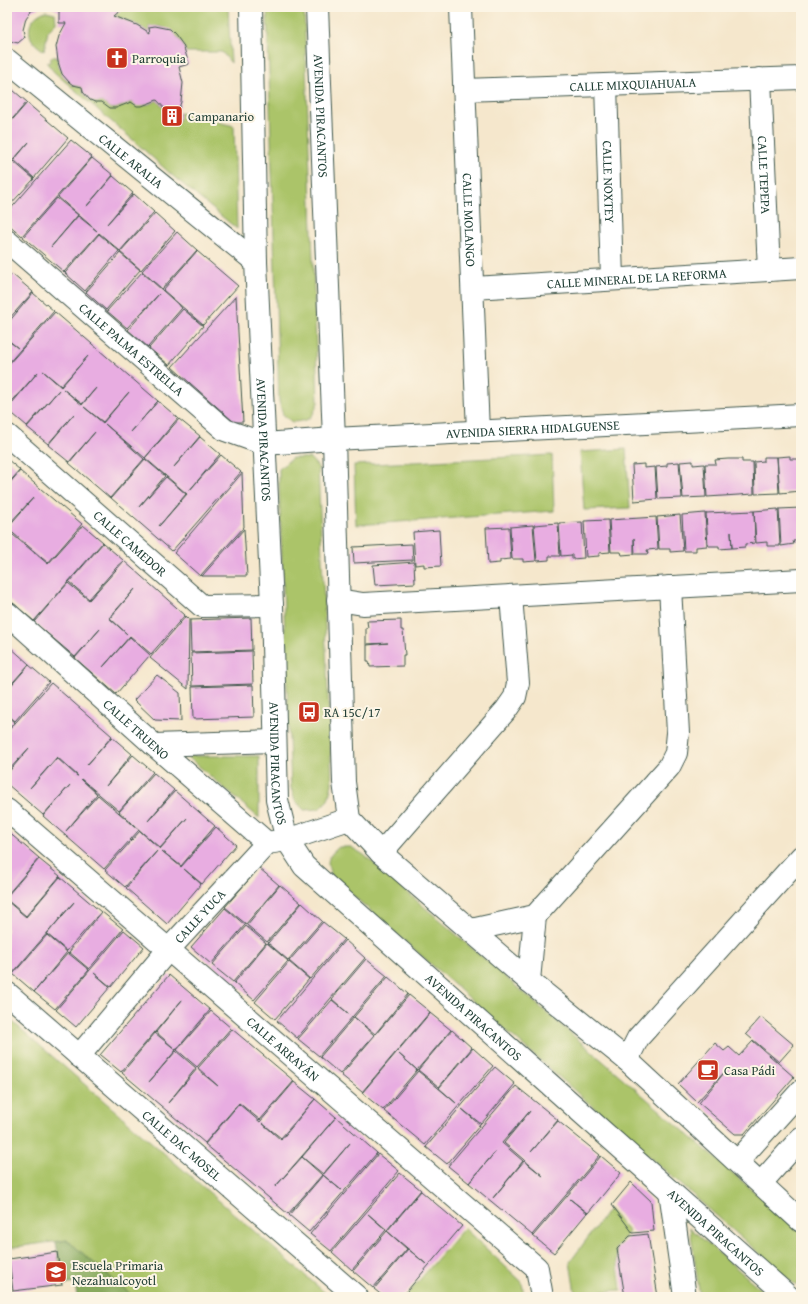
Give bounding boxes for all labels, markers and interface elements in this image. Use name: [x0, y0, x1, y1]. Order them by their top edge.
church icon: Parroquia: [104, 45, 130, 71]
place label: Parroquia: [132, 49, 187, 68]
street label: AVENIDA PIRACANTOS: [309, 54, 333, 178]
street label: CALLE MIXQUIAHUALA: [569, 73, 697, 96]
building icon: Campanario: [159, 103, 185, 129]
place label: Campanario: [188, 107, 254, 126]
street label: CALLE ARALIA: [95, 129, 167, 193]
street label: CALLE TEPEPA: [753, 135, 775, 215]
street label: CALLE NOXTEY: [598, 140, 619, 224]
street label: CALLE MOLANGO: [458, 173, 480, 267]
street label: CALLE MINERAL DE LA REFORMA: [546, 264, 727, 293]
street label: CALLE PALMA ESTRELLA: [75, 299, 188, 400]
street label: AVENIDA PIRACANTOS: [251, 378, 276, 502]
street label: AVENIDA SIERRA HIDALGUENSE: [445, 415, 620, 443]
street label: CALLE CAMEDOR: [89, 506, 171, 581]
street label: CALLE TRUENO: [99, 695, 174, 764]
bus stop icon: RA 15C/17: [296, 699, 322, 725]
street label: AVENIDA PIRACANTOS: [264, 702, 292, 827]
place label: RA 15C/17: [324, 703, 380, 722]
street label: CALLE YUCA: [170, 885, 230, 947]
street label: AVENIDA PIRACANTOS: [421, 969, 526, 1065]
street label: CALLE ARRAYÁN: [242, 1012, 324, 1086]
cafe icon: Casa Pádi: [695, 1057, 721, 1083]
place label: Casa Pádi: [724, 1061, 775, 1080]
street label: CALLE DAC MOSEL: [138, 1106, 226, 1186]
street label: AVENIDA PIRACANTOS: [663, 1184, 768, 1281]
place label: Escuela Primaria Nezahualcoyotl: [72, 1256, 164, 1290]
school or university icon: Escuela Primaria Nezahualcoyotl: [43, 1259, 69, 1285]

